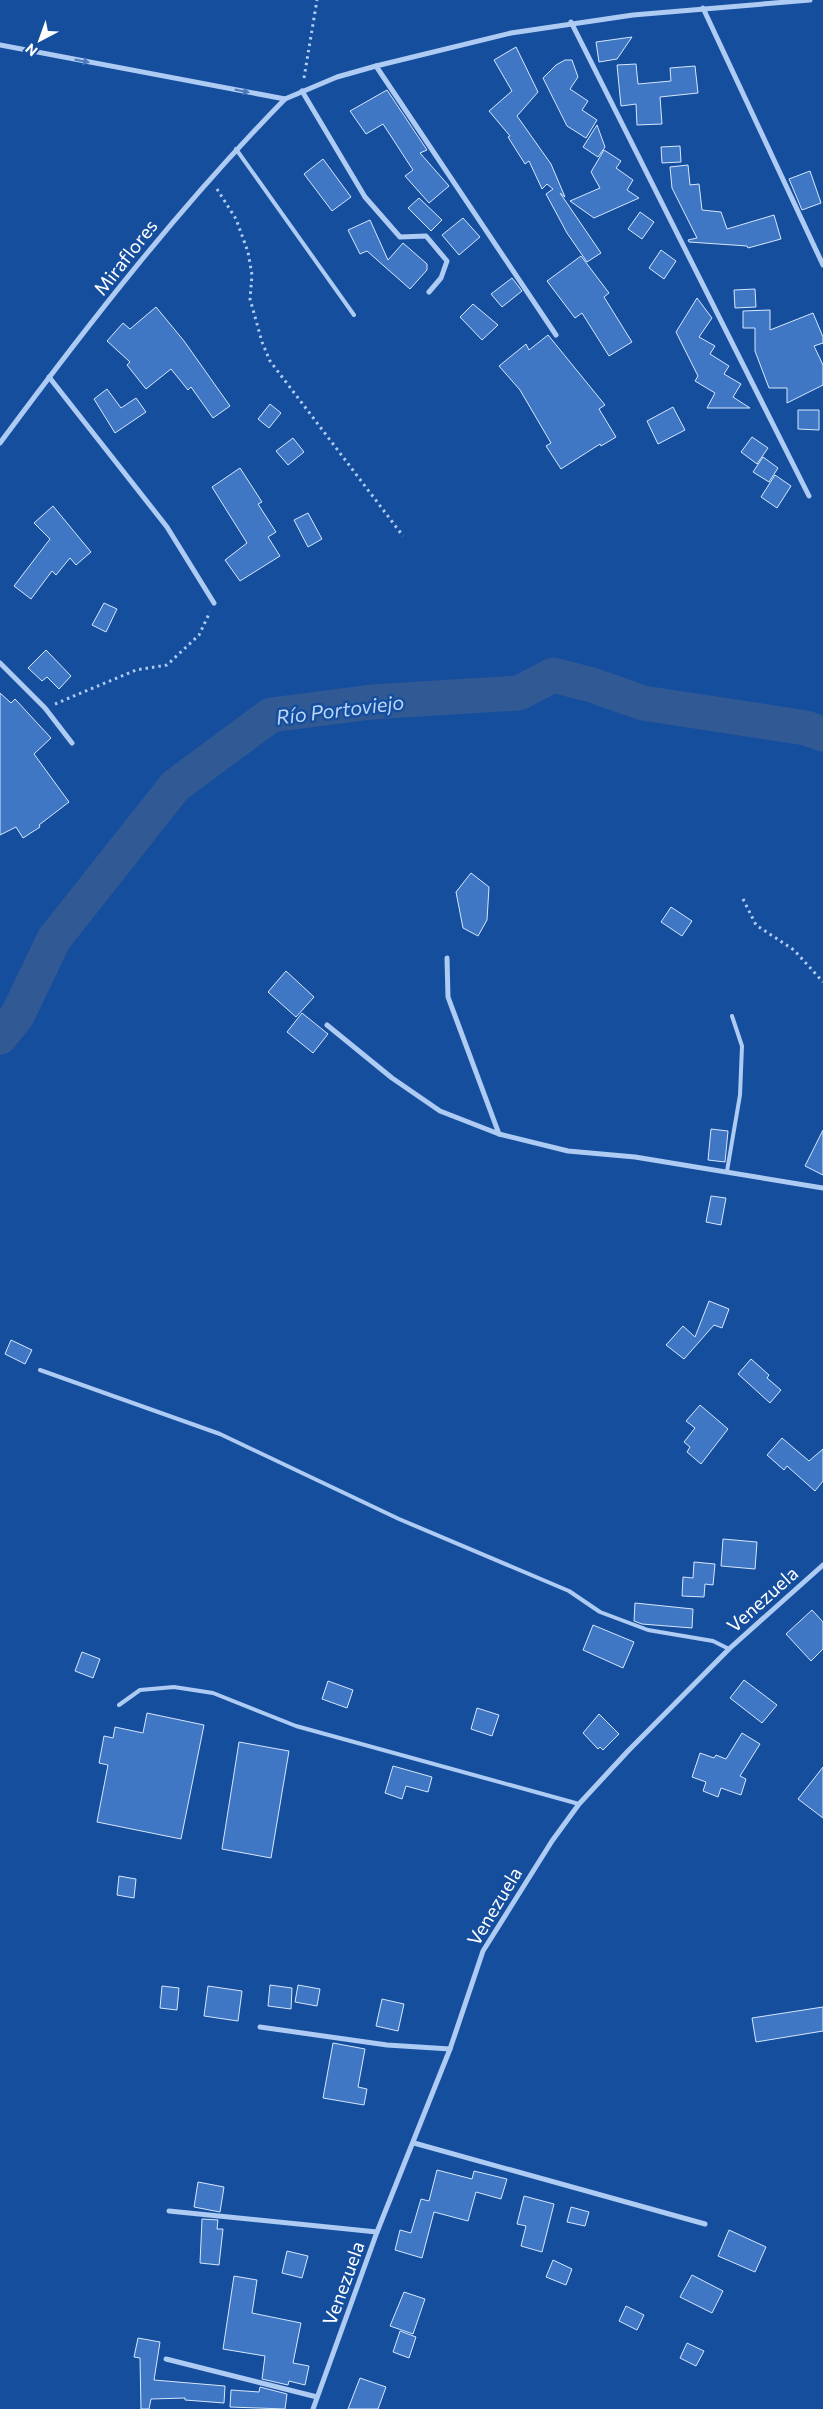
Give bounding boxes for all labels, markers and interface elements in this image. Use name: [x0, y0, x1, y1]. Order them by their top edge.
north arrow: [15, 15, 65, 65]
text: N: [22, 40, 41, 60]
one-way arrow: [75, 57, 91, 65]
one-way arrow: [234, 87, 250, 95]
street label: Miraflores: [88, 214, 162, 300]
water label: Río Portoviejo: [275, 689, 405, 729]
street label: Venezuela: [722, 1561, 802, 1637]
street label: Venezuela: [462, 1863, 526, 1949]
street label: Venezuela: [317, 2238, 369, 2328]

